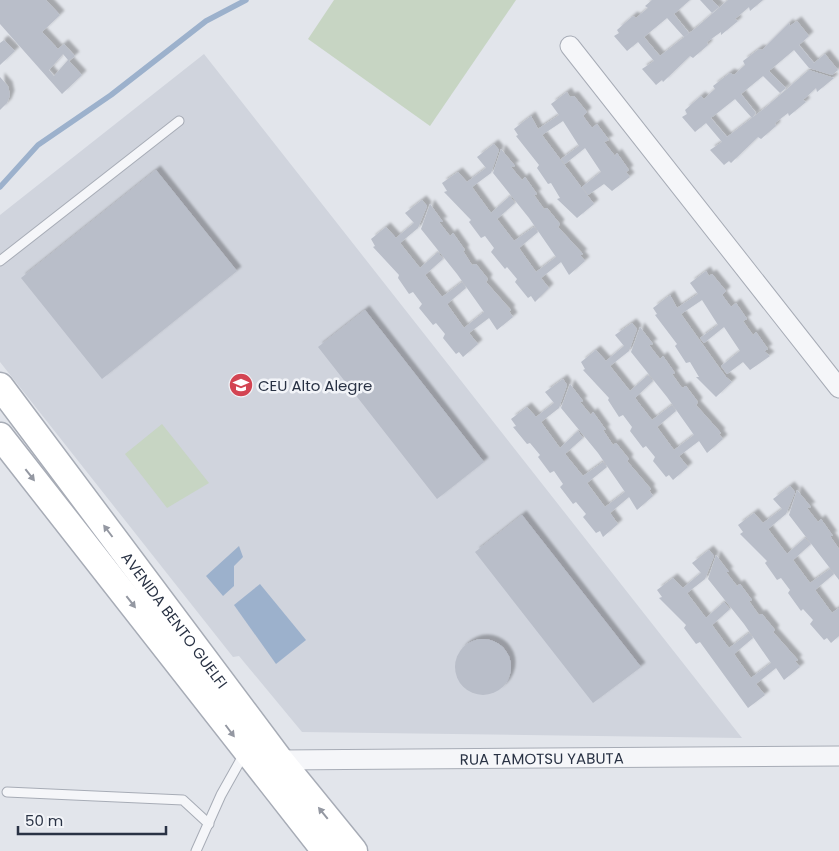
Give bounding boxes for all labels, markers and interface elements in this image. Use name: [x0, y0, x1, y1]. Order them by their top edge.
school or university icon: CEU Alto Alegre: [228, 372, 254, 398]
place label: CEU Alto Alegre: [258, 375, 372, 396]
one-way arrow: [25, 468, 36, 481]
one-way arrow: [103, 524, 113, 538]
street label: AVENIDA BENTO GUELFI: [117, 547, 233, 692]
one-way arrow: [125, 596, 136, 609]
one-way arrow: [225, 724, 235, 738]
street label: RUA TAMOTSU YABUTA: [460, 747, 624, 769]
scale bar: [18, 804, 165, 836]
one-way arrow: [318, 807, 329, 820]
text: 50 m: [25, 810, 63, 831]

